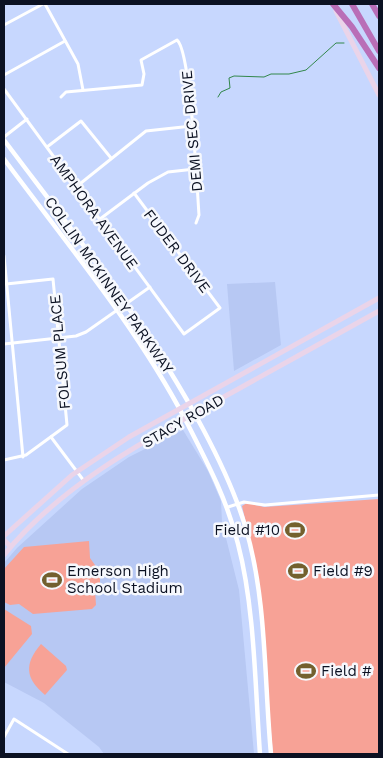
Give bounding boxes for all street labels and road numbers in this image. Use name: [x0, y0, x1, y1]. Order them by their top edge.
street label: DEMI SEC DRIVE: [178, 70, 206, 192]
street label: AMPHORA AVENUE: [46, 151, 142, 273]
street label: COLLIN MCKINNEY PARKWAY: [41, 193, 177, 377]
street label: FUDER DRIVE: [140, 206, 214, 296]
street label: FOLSUM PLACE: [46, 294, 74, 410]
street label: STACY ROAD: [139, 390, 227, 452]

